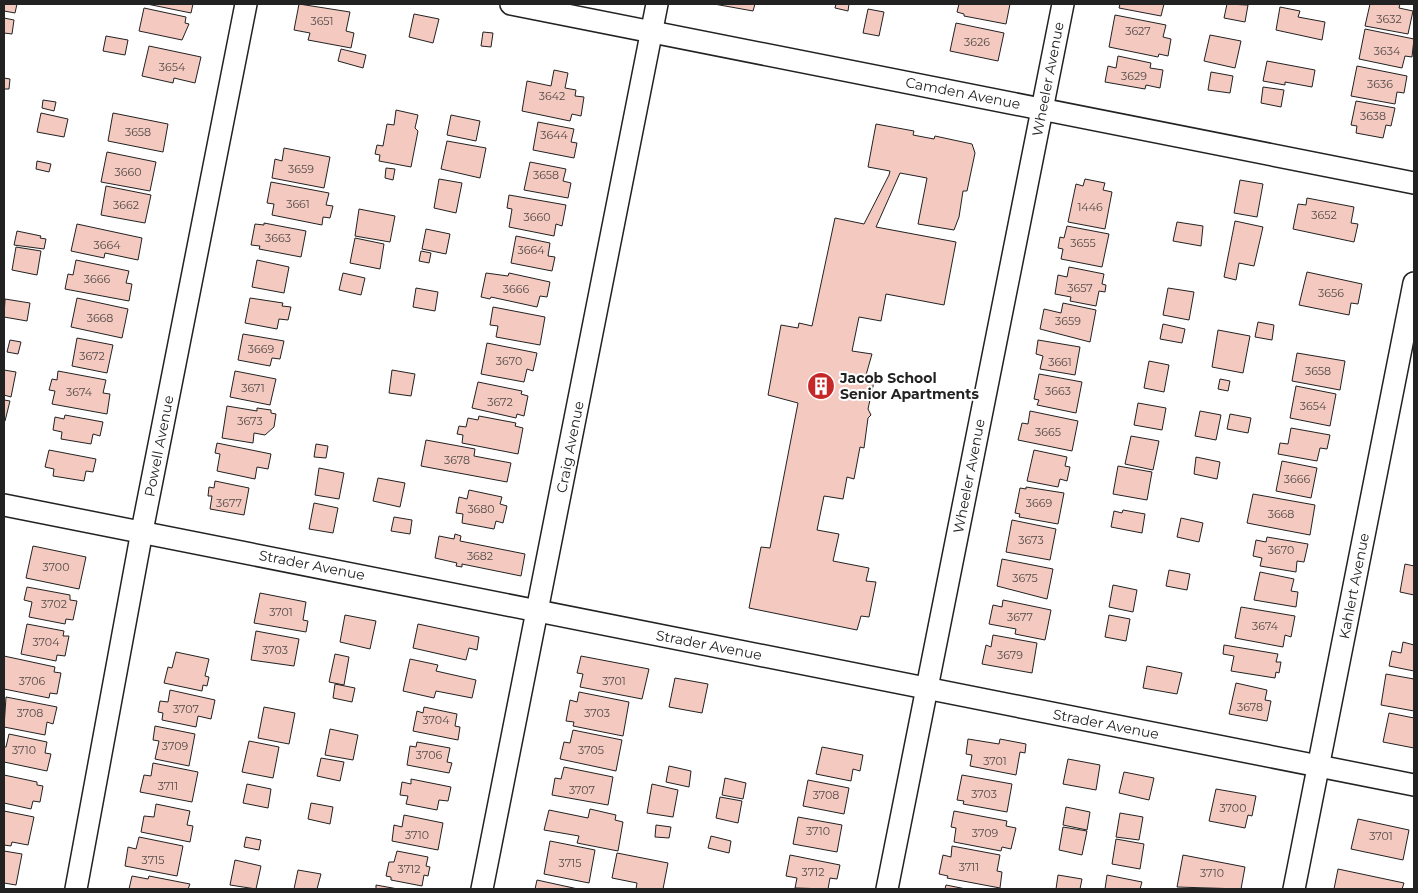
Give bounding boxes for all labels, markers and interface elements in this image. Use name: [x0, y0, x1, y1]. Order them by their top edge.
house number: 3632: [1376, 12, 1402, 26]
house number: 3651: [310, 14, 334, 28]
street label: Wheeler Avenue: [1028, 20, 1068, 138]
house number: 3627: [1125, 24, 1151, 38]
house number: 3626: [964, 35, 990, 49]
house number: 3634: [1374, 44, 1401, 58]
house number: 3654: [159, 60, 186, 74]
house number: 3629: [1121, 69, 1147, 83]
street label: Camden Avenue: [904, 73, 1022, 113]
house number: 3636: [1367, 77, 1393, 91]
house number: 3642: [539, 89, 565, 103]
house number: 3638: [1360, 109, 1386, 123]
house number: 3658: [125, 125, 151, 139]
house number: 3644: [540, 128, 568, 142]
house number: 3659: [288, 162, 314, 176]
house number: 3660: [115, 165, 141, 179]
house number: 3658: [533, 168, 559, 182]
house number: 3661: [286, 197, 310, 211]
house number: 3662: [113, 198, 139, 212]
house number: 1446: [1077, 200, 1103, 214]
house number: 3652: [1311, 208, 1337, 222]
house number: 3660: [524, 210, 550, 224]
house number: 3663: [265, 231, 291, 245]
house number: 3655: [1070, 236, 1096, 250]
house number: 3664: [94, 238, 121, 252]
house number: 3664: [518, 243, 545, 257]
house number: 3666: [84, 272, 110, 286]
house number: 3657: [1067, 281, 1093, 295]
house number: 3666: [503, 282, 529, 296]
house number: 3656: [1318, 286, 1344, 300]
house number: 3668: [87, 311, 113, 325]
house number: 3659: [1055, 314, 1081, 328]
house number: 3669: [248, 342, 274, 356]
house number: 3672: [79, 349, 105, 363]
house number: 3670: [496, 354, 522, 368]
house number: 3661: [1048, 355, 1072, 369]
house number: 3658: [1305, 364, 1331, 378]
place label: Jacob School Senior Apartments: [839, 369, 979, 403]
building icon: Jacob School Senior Apartments: [806, 371, 836, 401]
house number: 3671: [241, 381, 265, 395]
house number: 3663: [1045, 384, 1071, 398]
house number: 3674: [66, 385, 93, 399]
street label: Powell Avenue: [140, 394, 178, 498]
house number: 3672: [487, 395, 513, 409]
house number: 3654: [1300, 399, 1327, 413]
street label: Craig Avenue: [552, 400, 588, 494]
house number: 3673: [237, 414, 263, 428]
street label: Wheeler Avenue: [949, 417, 989, 535]
house number: 3665: [1035, 425, 1061, 439]
house number: 3678: [444, 453, 470, 467]
house number: 3666: [1284, 472, 1310, 486]
house number: 3677: [216, 496, 242, 510]
house number: 3669: [1026, 496, 1052, 510]
house number: 3680: [467, 502, 495, 516]
house number: 3668: [1268, 507, 1294, 521]
street label: Kahlert Avenue: [1335, 531, 1373, 641]
house number: 3673: [1018, 533, 1044, 547]
house number: 3670: [1268, 543, 1294, 557]
street label: Strader Avenue: [257, 546, 367, 584]
house number: 3682: [467, 549, 493, 563]
house number: 3700: [43, 560, 69, 574]
house number: 3675: [1012, 571, 1038, 585]
house number: 3702: [41, 597, 67, 611]
house number: 3701: [269, 605, 293, 619]
house number: 3677: [1007, 610, 1033, 624]
house number: 3674: [1252, 619, 1279, 633]
street label: Strader Avenue: [654, 626, 764, 664]
house number: 3704: [33, 635, 60, 649]
house number: 3703: [262, 643, 288, 657]
house number: 3679: [997, 648, 1023, 662]
house number: 3706: [19, 674, 45, 688]
house number: 3701: [602, 674, 626, 688]
house number: 3678: [1237, 700, 1263, 714]
house number: 3707: [173, 702, 199, 716]
street label: Strader Avenue: [1051, 705, 1161, 743]
house number: 3708: [17, 706, 43, 720]
house number: 3703: [584, 706, 610, 720]
house number: 3704: [423, 713, 450, 727]
house number: 3709: [162, 739, 188, 753]
house number: 3710: [12, 743, 36, 757]
house number: 3705: [578, 743, 604, 757]
house number: 3706: [416, 748, 442, 762]
house number: 3701: [983, 754, 1007, 768]
house number: 3711: [158, 779, 178, 793]
house number: 3707: [569, 783, 595, 797]
house number: 3703: [971, 787, 997, 801]
house number: 3708: [813, 788, 839, 802]
house number: 3700: [1220, 801, 1246, 815]
house number: 3710: [806, 824, 830, 838]
house number: 3709: [972, 826, 998, 840]
house number: 3710: [405, 828, 429, 842]
house number: 3701: [1369, 829, 1393, 843]
house number: 3715: [142, 853, 164, 867]
house number: 3715: [559, 856, 581, 870]
house number: 3711: [959, 860, 979, 874]
house number: 3712: [398, 862, 420, 876]
house number: 3712: [802, 865, 824, 879]
house number: 3710: [1200, 866, 1224, 880]

